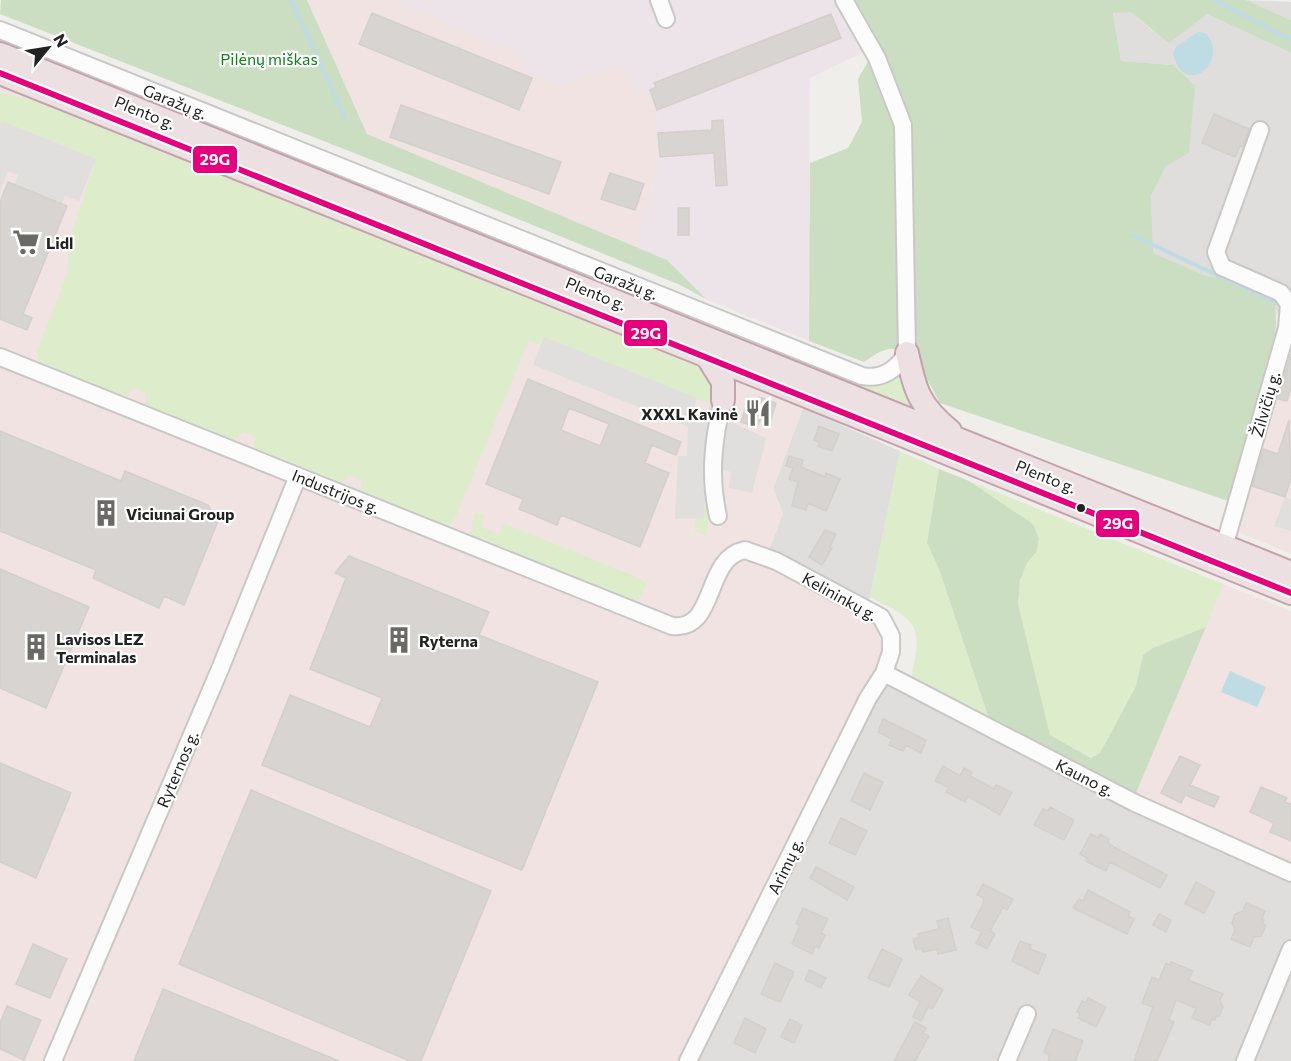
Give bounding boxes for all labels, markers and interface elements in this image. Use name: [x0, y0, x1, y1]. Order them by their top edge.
north arrow: [18, 18, 78, 78]
text: N: [50, 30, 73, 50]
park label: Pilėnų miškas: [220, 49, 318, 68]
street label: Garažų g.: [140, 80, 210, 122]
street label: Plento g.: [112, 91, 178, 133]
line badge: 29G: [192, 145, 238, 174]
text: 29G: [200, 149, 230, 168]
supermarket icon: Lidl: [11, 227, 41, 257]
place label: Lidl: [46, 233, 73, 252]
street label: Garažų g.: [591, 261, 661, 303]
street label: Plento g.: [563, 272, 629, 314]
line badge: 29G: [623, 319, 668, 347]
text: 29G: [631, 323, 661, 342]
street label: Žilvičių g.: [1247, 369, 1283, 439]
restaurant icon: XXXL Kavinė: [743, 398, 773, 428]
place label: XXXL Kavinė: [641, 404, 738, 423]
street label: Plento g.: [1013, 455, 1079, 497]
street label: Industrijos g.: [290, 465, 382, 517]
building icon: Viciunai Group: [91, 498, 121, 528]
unlabelled marker: [1075, 502, 1087, 514]
place label: Viciunai Group: [126, 504, 235, 523]
line badge: 29G: [1095, 509, 1140, 538]
text: 29G: [1103, 513, 1133, 532]
street label: Kelininkų g.: [799, 568, 881, 624]
building icon: Ryterna: [384, 625, 414, 655]
place label: Lavisos LEZ Terminalas: [56, 629, 144, 666]
place label: Ryterna: [419, 631, 478, 650]
building icon: Lavisos LEZ Terminalas: [21, 632, 51, 662]
street label: Ryternos g.: [152, 728, 202, 810]
street label: Kauno g.: [1053, 754, 1117, 800]
street label: Arimų g.: [763, 835, 807, 897]

